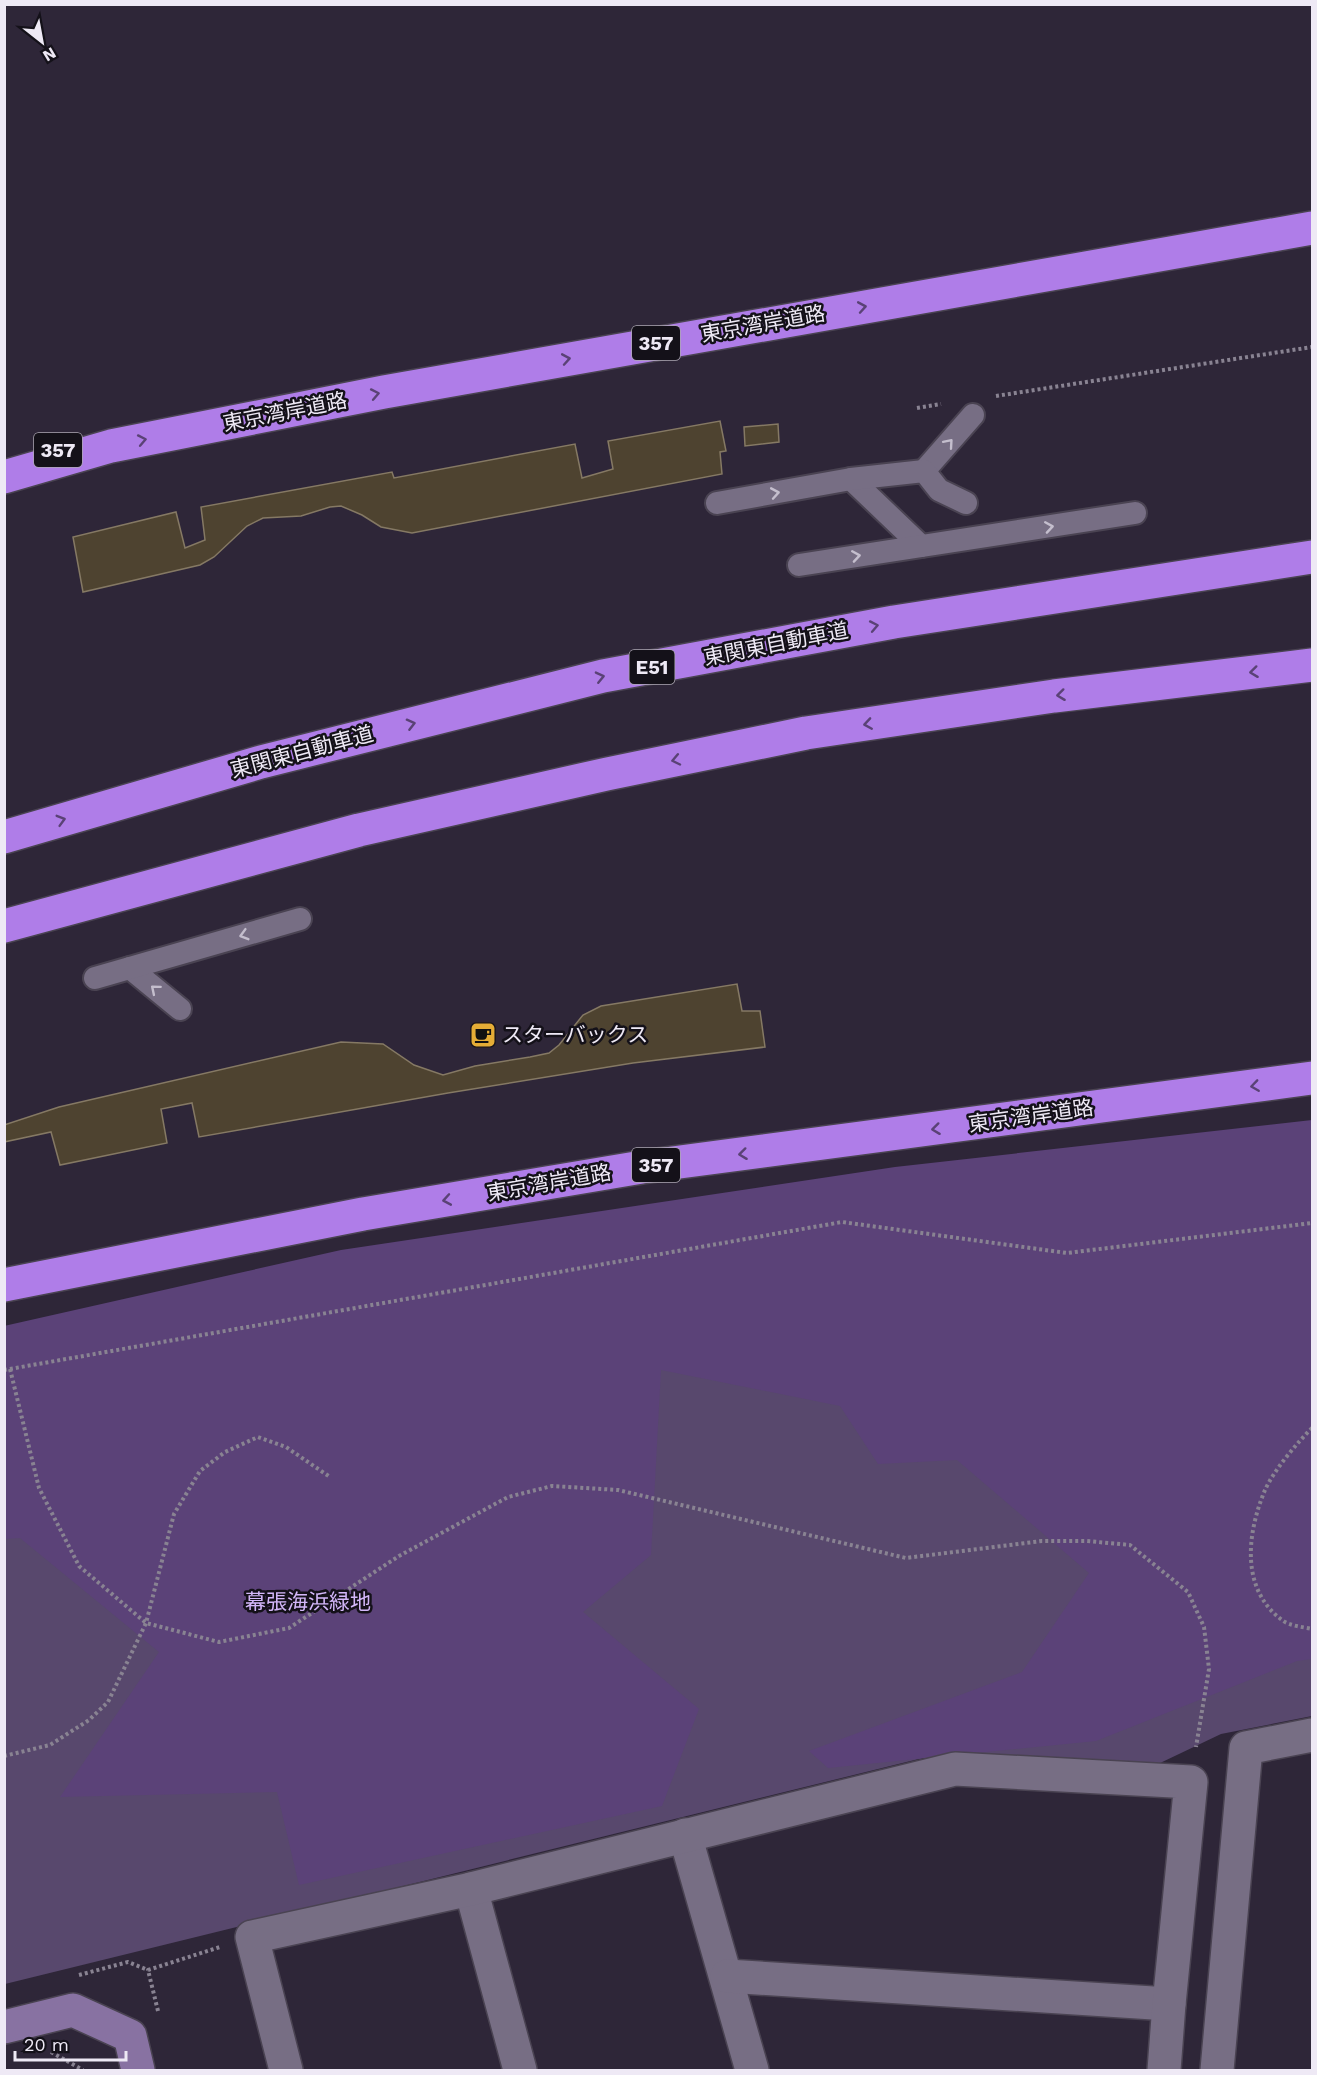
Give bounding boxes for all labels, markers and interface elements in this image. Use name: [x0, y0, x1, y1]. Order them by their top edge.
north arrow: [12, 12, 72, 72]
text: N: [39, 43, 59, 66]
street label: 東京湾岸道路: [699, 300, 827, 347]
one-way arrow: [856, 301, 866, 314]
road number: 357: [632, 326, 680, 360]
one-way arrow: [561, 353, 571, 366]
street label: 東京湾岸道路: [221, 387, 349, 436]
one-way arrow: [369, 388, 379, 401]
road number: 357: [34, 433, 82, 467]
one-way arrow: [137, 434, 147, 447]
one-way arrow: [942, 440, 953, 450]
one-way arrow: [770, 487, 779, 499]
one-way arrow: [1045, 522, 1054, 534]
one-way arrow: [852, 550, 861, 562]
street label: 東関東自動車道: [701, 617, 850, 670]
one-way arrow: [869, 620, 879, 633]
road number: E51: [630, 650, 674, 684]
one-way arrow: [1250, 665, 1259, 677]
one-way arrow: [595, 671, 605, 684]
one-way arrow: [1056, 688, 1065, 701]
one-way arrow: [863, 717, 873, 729]
one-way arrow: [406, 719, 416, 732]
street label: 東関東自動車道: [228, 720, 376, 783]
one-way arrow: [672, 753, 682, 766]
one-way arrow: [55, 815, 66, 827]
one-way arrow: [239, 928, 250, 940]
one-way arrow: [151, 985, 162, 996]
cafe icon: スターバックス: [468, 1020, 498, 1050]
place label: スターバックス: [502, 1022, 648, 1047]
one-way arrow: [1250, 1079, 1259, 1092]
street label: 東京湾岸道路: [967, 1094, 1095, 1137]
one-way arrow: [932, 1122, 941, 1134]
one-way arrow: [738, 1147, 748, 1159]
road number: 357: [632, 1148, 680, 1182]
street label: 東京湾岸道路: [485, 1159, 613, 1206]
one-way arrow: [442, 1193, 452, 1206]
park label: 幕張海浜緑地: [245, 1589, 371, 1614]
scale bar: [15, 2024, 126, 2062]
text: 20 m: [24, 2034, 69, 2055]

